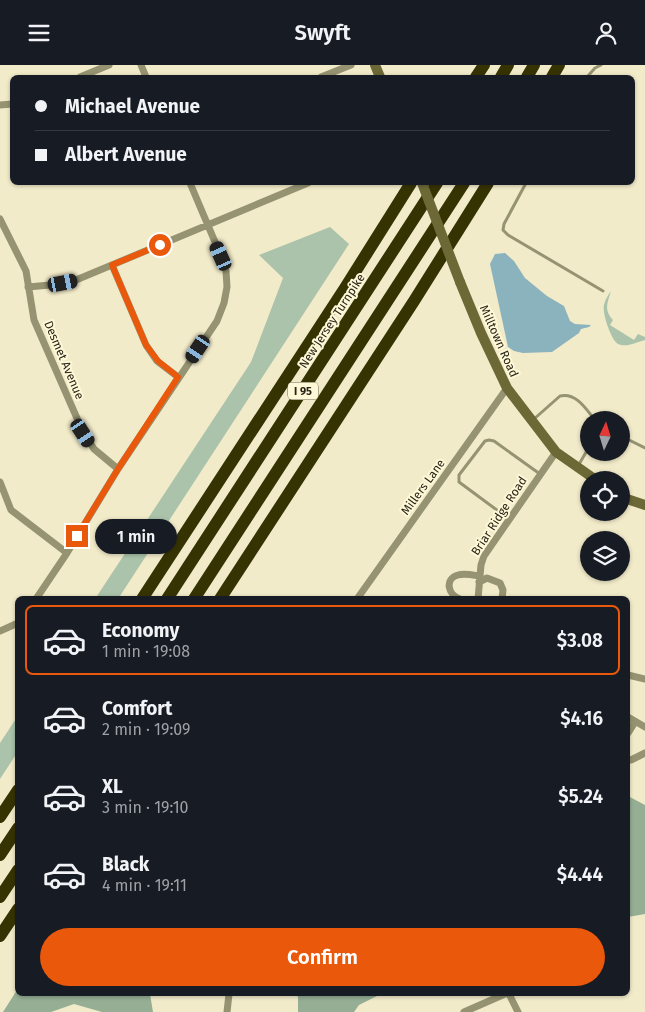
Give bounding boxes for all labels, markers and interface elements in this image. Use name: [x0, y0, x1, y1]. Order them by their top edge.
icon: menu: [25, 19, 53, 47]
text: Swyft: [294, 19, 351, 46]
icon: person: [592, 19, 620, 47]
text: Michael Avenue: [65, 95, 200, 118]
text: Albert Avenue: [65, 143, 187, 166]
route start: [149, 234, 171, 256]
car: [208, 239, 233, 273]
street label: New Jersey Turnpike: [296, 271, 368, 371]
car: [46, 273, 79, 293]
street label: Milltown Road: [477, 303, 521, 379]
street label: Desmet Avenue: [41, 319, 87, 401]
car: [183, 332, 212, 366]
road number: I 95: [288, 383, 318, 399]
north arrow: [580, 411, 630, 461]
map controls: [580, 411, 630, 581]
car: [68, 416, 97, 450]
street label: Millers Lane: [398, 456, 448, 518]
button: locate: [580, 471, 630, 521]
street label: Briar Ridge Road: [468, 474, 530, 558]
callout: 1 min: [94, 519, 177, 553]
route end: [66, 525, 88, 547]
text: 1 min: [117, 527, 155, 546]
button: layers: [580, 531, 630, 581]
icon: car: [42, 618, 87, 663]
text: Economy: [102, 619, 179, 642]
text: $3.08: [557, 629, 603, 652]
text: 1 min · 19:08: [102, 642, 190, 661]
icon: car: [42, 696, 87, 741]
text: Comfort: [102, 697, 172, 720]
text: $4.16: [560, 707, 603, 730]
text: 2 min · 19:09: [102, 720, 190, 739]
icon: car: [42, 774, 87, 819]
text: XL: [102, 775, 123, 798]
text: $5.24: [558, 785, 603, 808]
text: 3 min · 19:10: [102, 798, 189, 817]
icon: car: [42, 852, 87, 897]
text: Black: [102, 853, 149, 876]
text: $4.44: [557, 863, 603, 886]
text: 4 min · 19:11: [102, 876, 187, 895]
button: Confirm: [40, 928, 605, 986]

